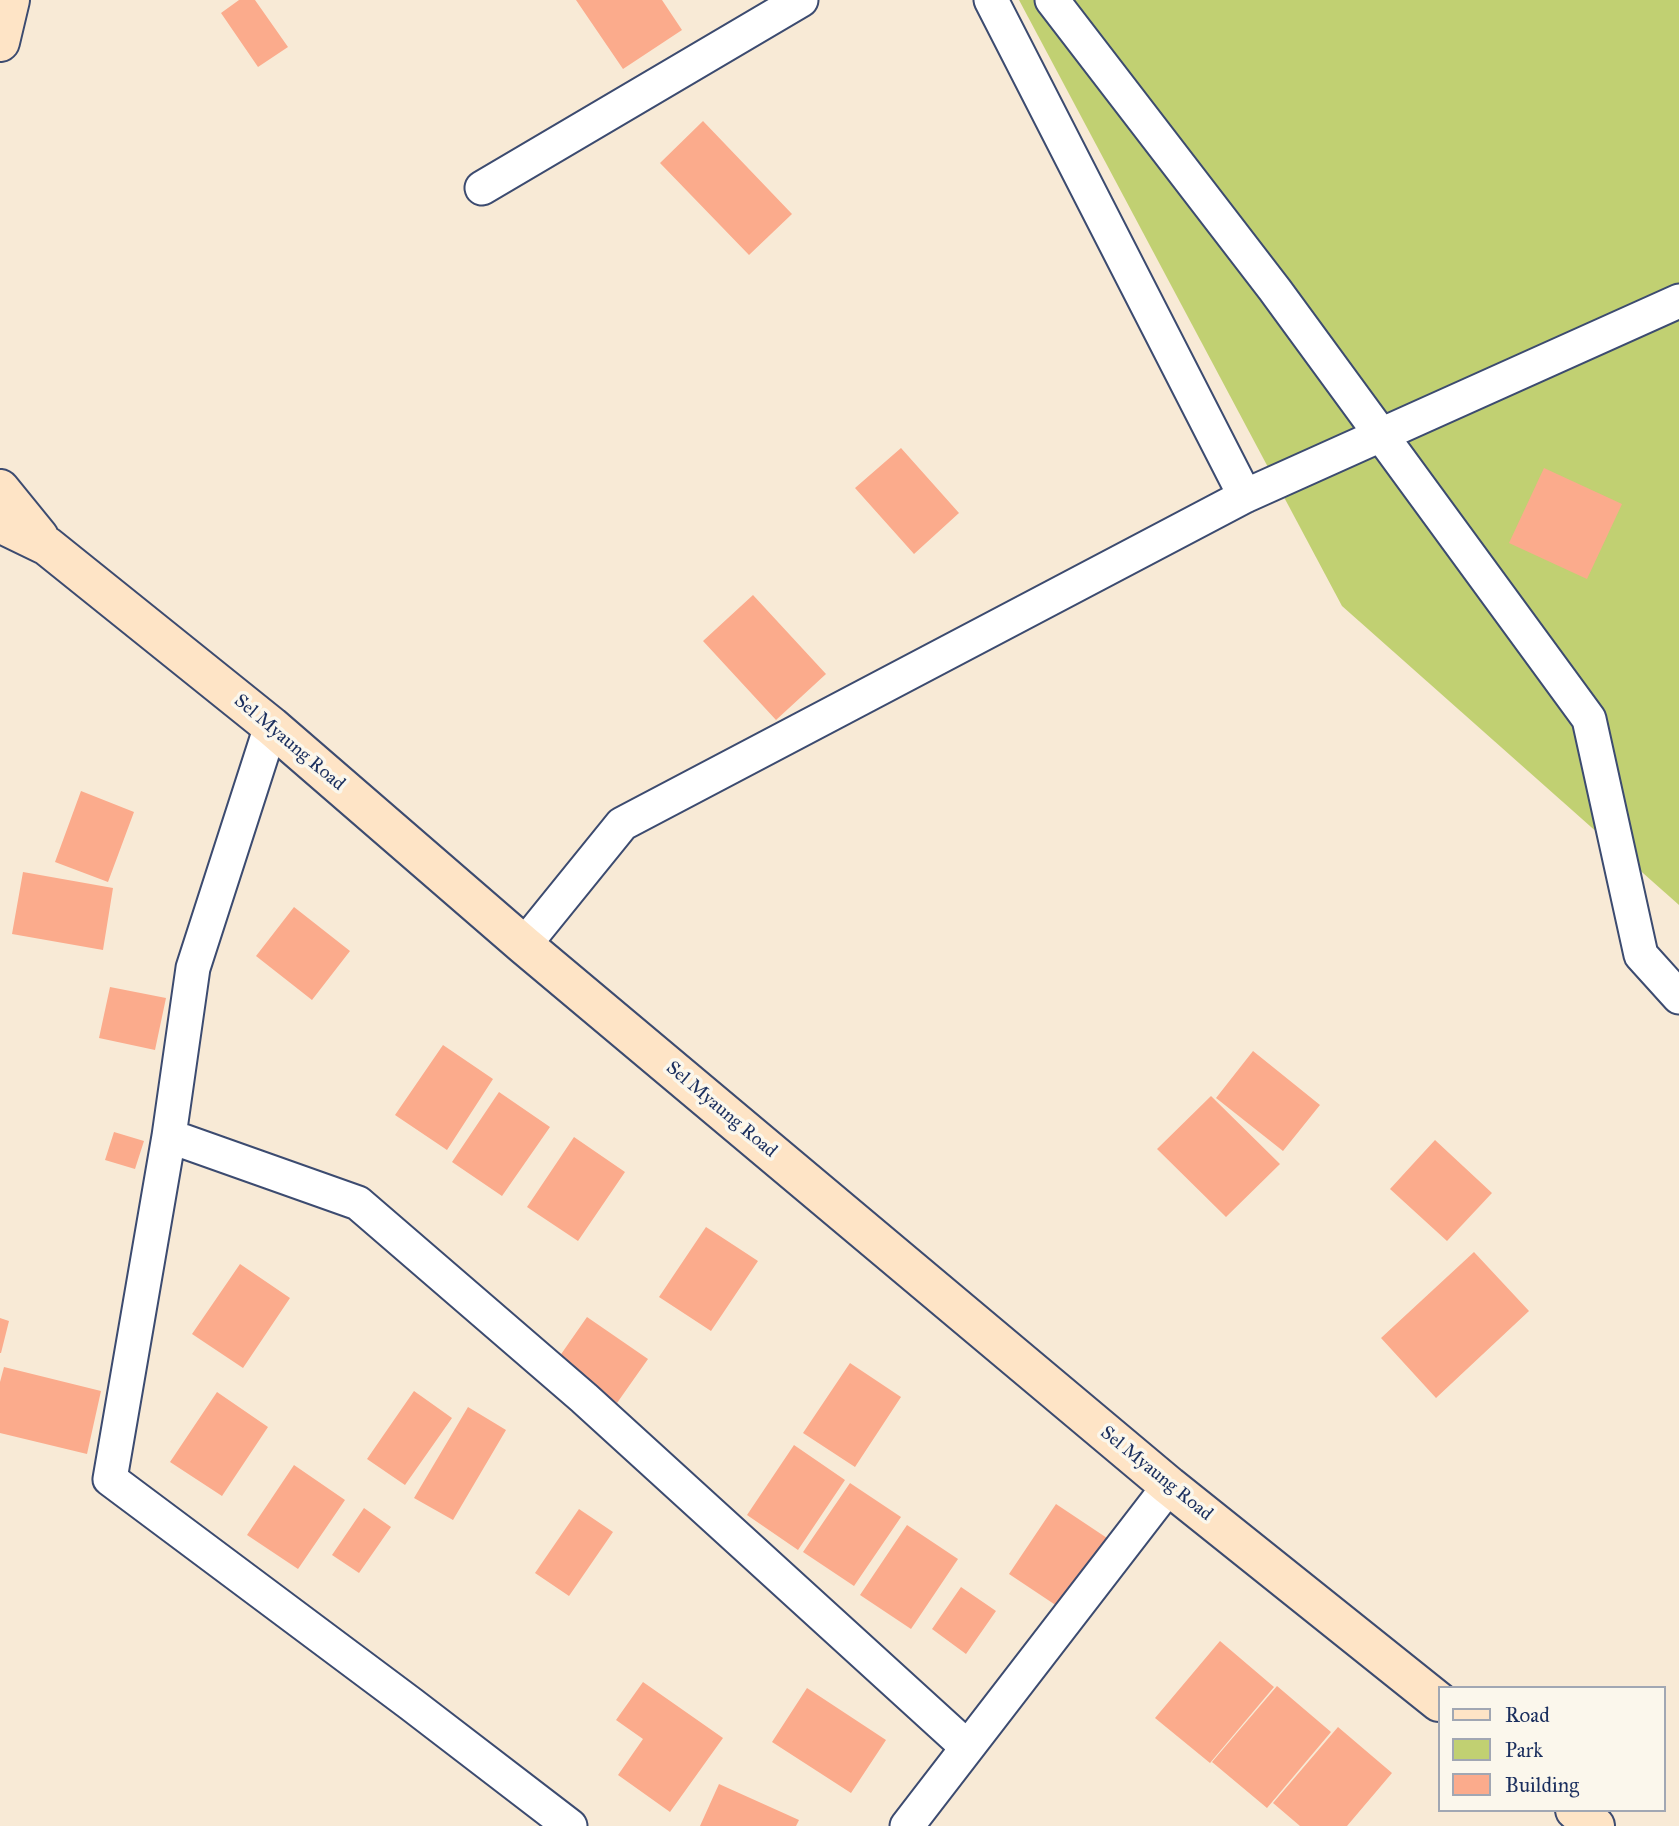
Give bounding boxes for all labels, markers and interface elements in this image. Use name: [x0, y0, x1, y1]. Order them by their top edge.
street label: Sel Myaung Road: [229, 690, 349, 796]
street label: Sel Myaung Road: [661, 1057, 781, 1163]
street label: Sel Myaung Road: [1095, 1422, 1217, 1526]
legend: [1438, 1686, 1665, 1812]
text: Road: [1505, 1702, 1550, 1728]
text: Park: [1505, 1737, 1543, 1763]
text: Building: [1505, 1772, 1579, 1798]

